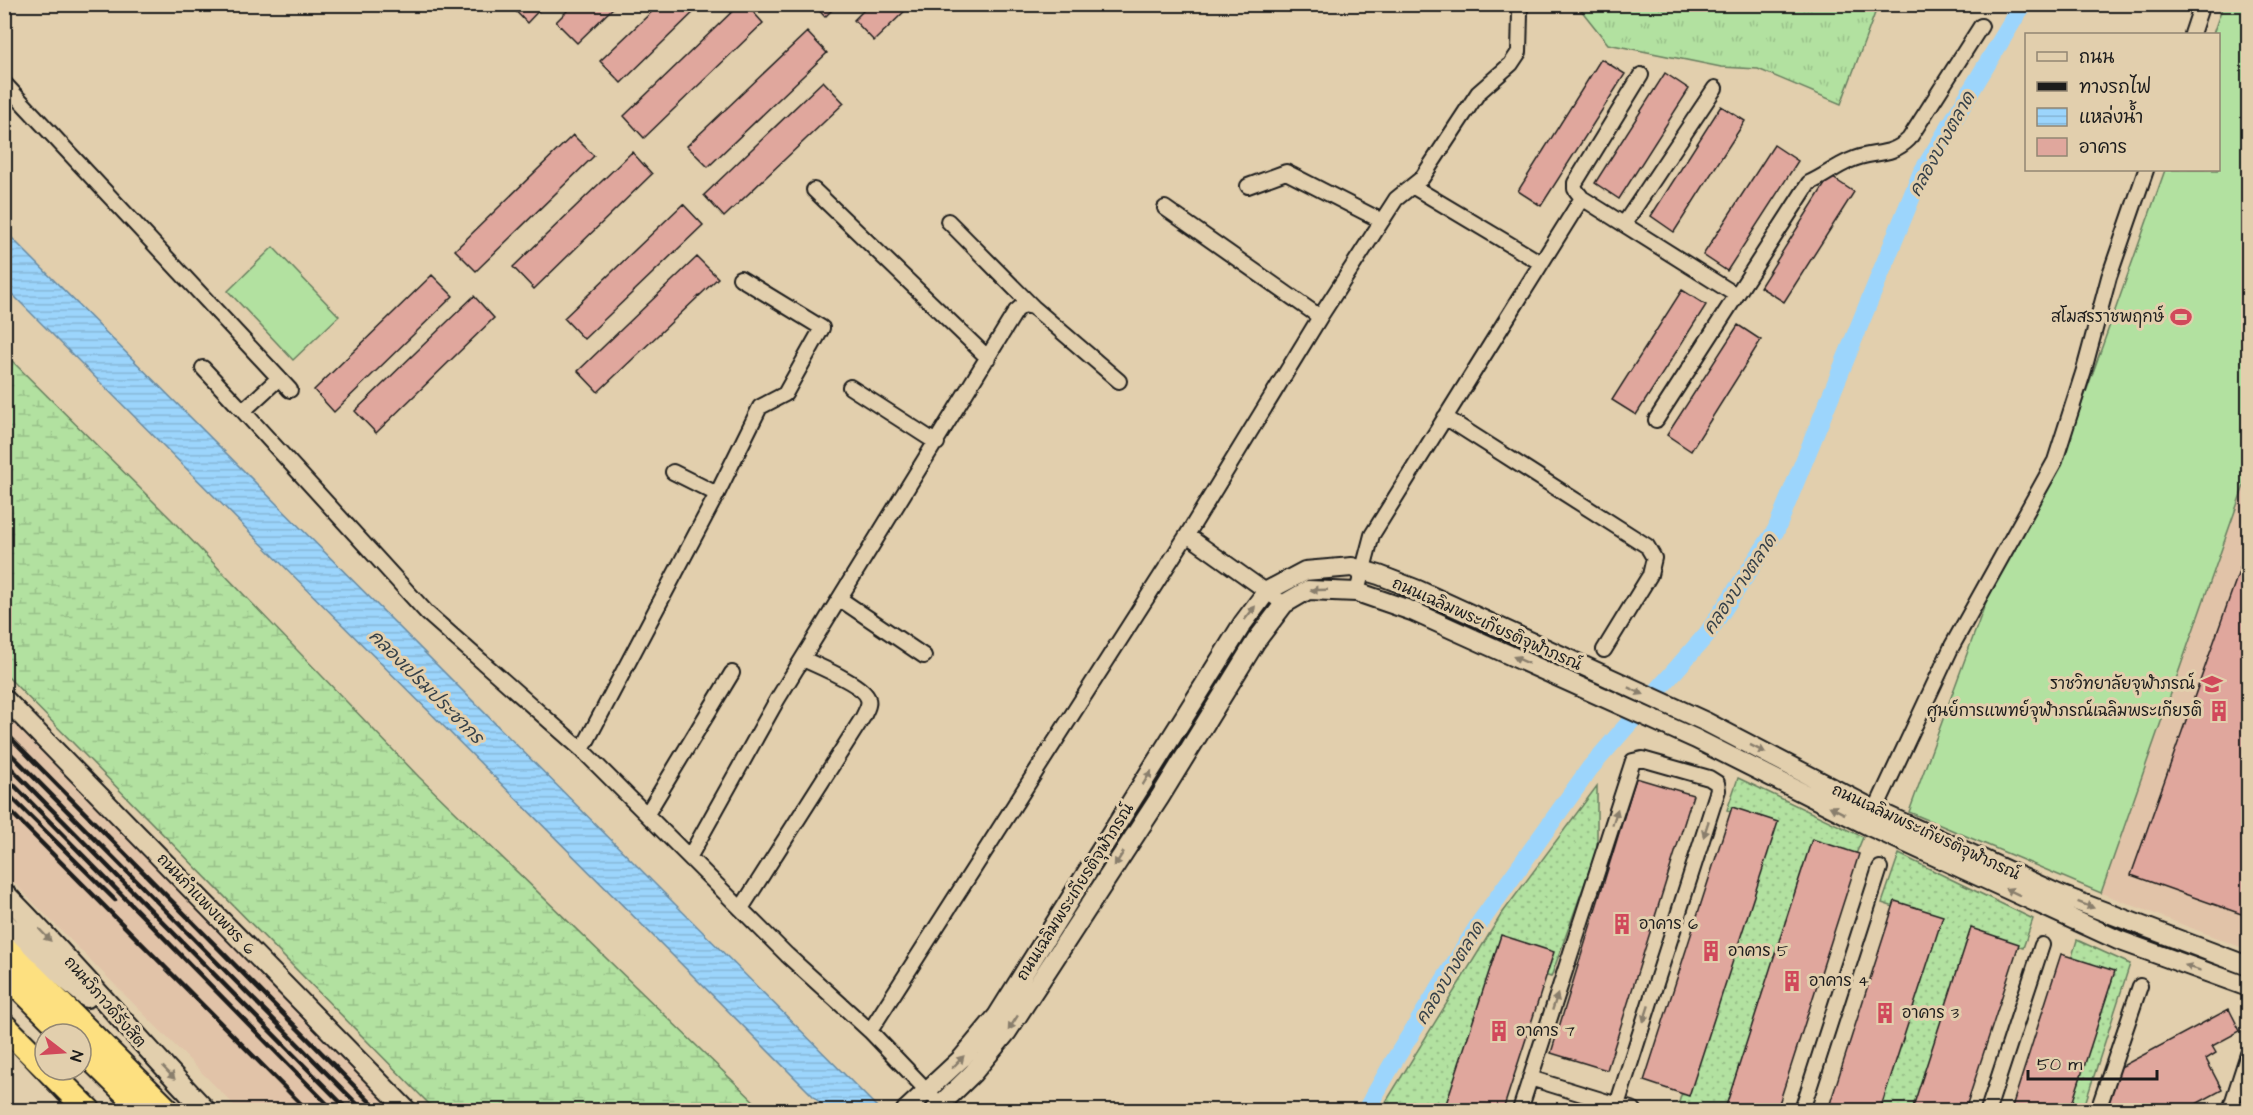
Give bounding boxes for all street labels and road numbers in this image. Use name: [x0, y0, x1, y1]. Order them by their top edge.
street label: ถนนเฉลิมพระเกียรติจุฬาภรณ์: [1388, 571, 1586, 677]
street label: ถนนเฉลิมพระเกียรติจุฬาภรณ์: [1828, 778, 2025, 886]
street label: ถนนเฉลิมพระเกียรติจุฬาภรณ์: [1010, 798, 1140, 986]
street label: ถนนกำแพงเพชร 6: [152, 848, 260, 960]
street label: ถนนวิภาวดีรังสิต: [59, 951, 151, 1053]

